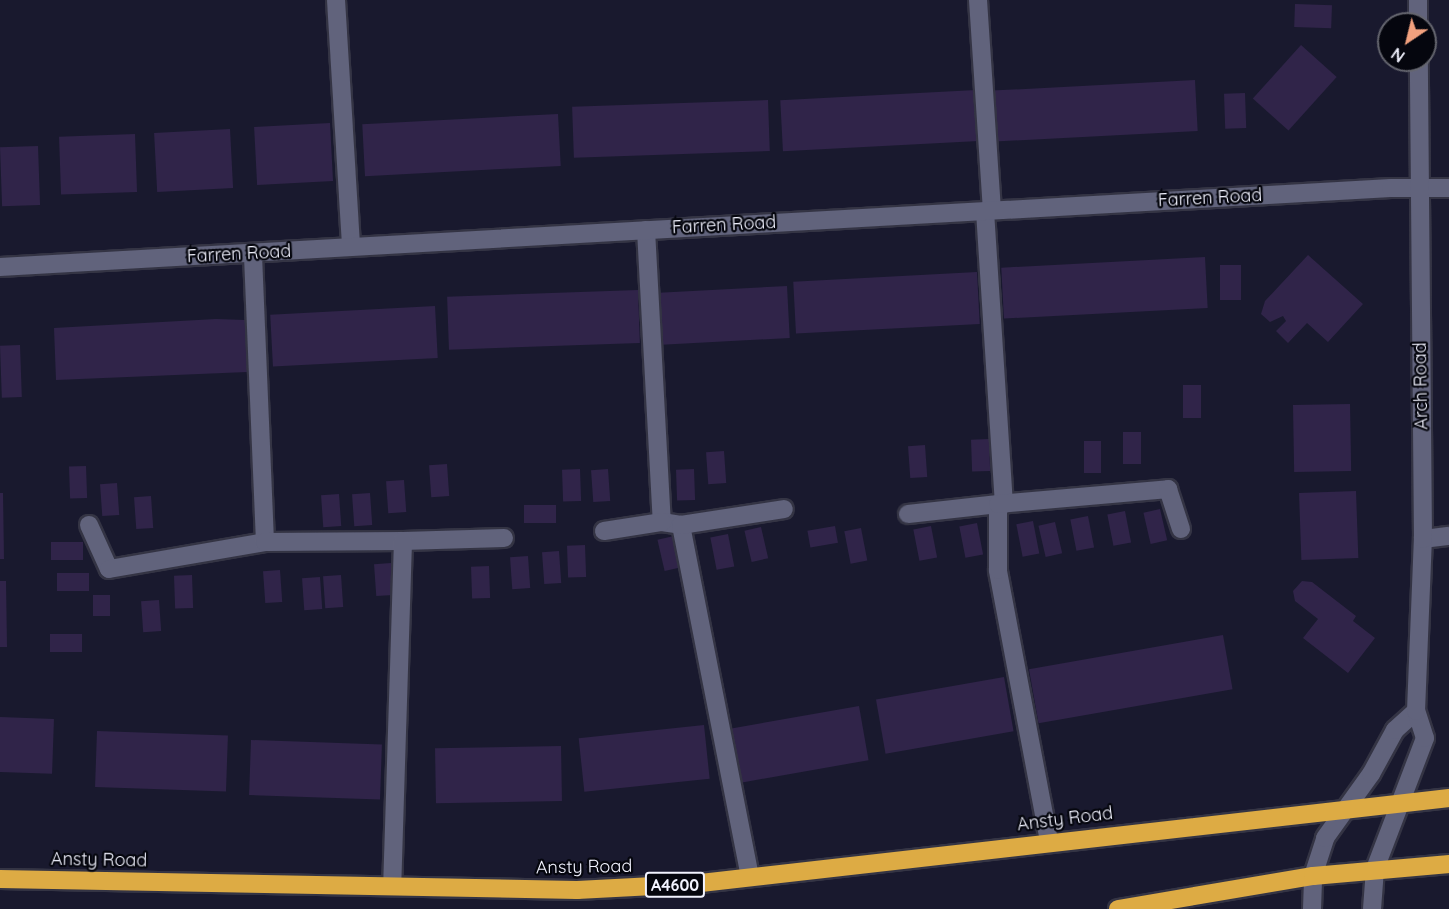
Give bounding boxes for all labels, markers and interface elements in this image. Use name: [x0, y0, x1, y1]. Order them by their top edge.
north arrow: [1377, 12, 1437, 72]
text: N: [1387, 44, 1408, 67]
street label: Farren Road: [1157, 184, 1263, 212]
street label: Farren Road: [671, 211, 777, 239]
street label: Farren Road: [186, 240, 292, 268]
street label: Arch Road: [1409, 342, 1433, 430]
street label: Ansty Road: [1016, 802, 1114, 836]
street label: Ansty Road: [51, 848, 147, 872]
street label: Ansty Road: [536, 855, 632, 879]
road number: A4600: [644, 872, 706, 898]

